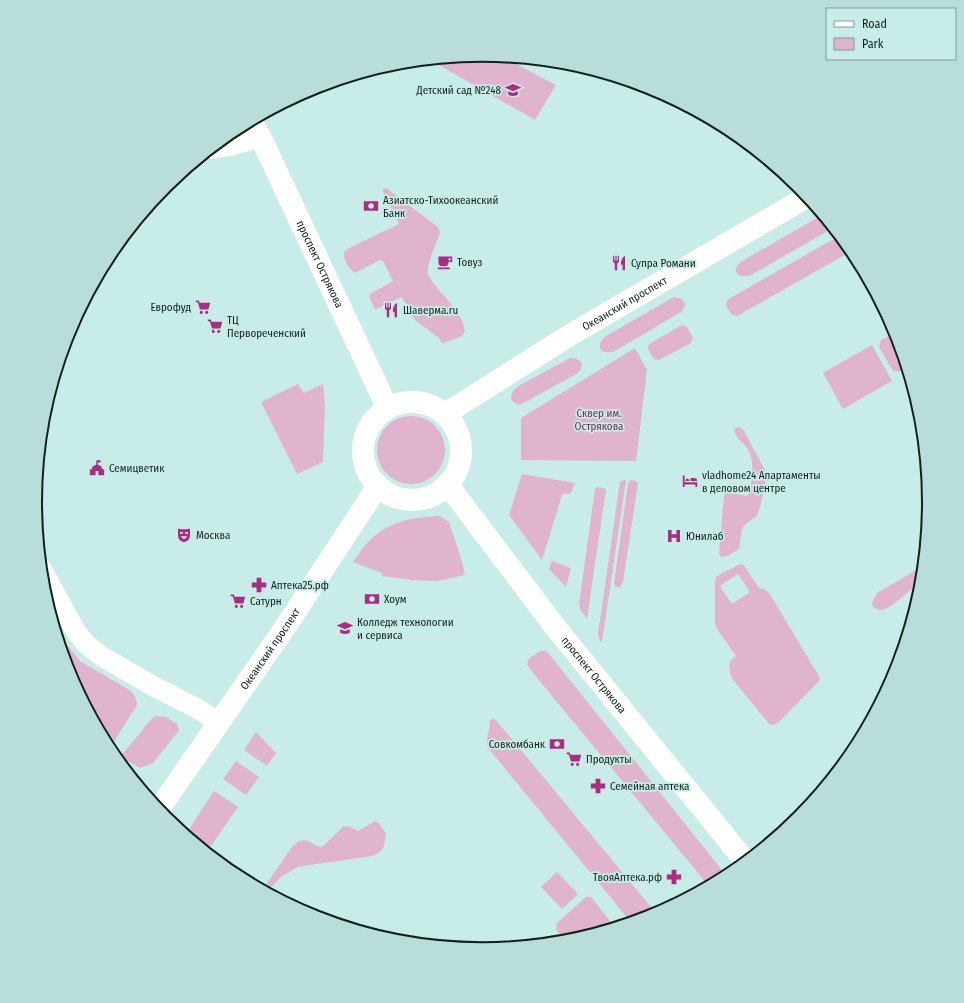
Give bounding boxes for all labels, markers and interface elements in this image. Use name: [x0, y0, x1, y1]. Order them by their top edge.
legend: [826, 8, 956, 60]
text: Road: [862, 17, 887, 31]
text: Park: [862, 37, 884, 51]
school or university icon: Детский сад №248: [504, 81, 522, 99]
place label: Детский сад №248: [416, 84, 501, 97]
place label: Азиатско-Тихоокеанский Банк: [383, 194, 498, 220]
bank icon: Азиатско-Тихоокеанский Банк: [362, 197, 380, 215]
street label: проспект Острякова: [294, 219, 346, 310]
cafe icon: Товуз: [436, 253, 454, 271]
restaurant icon: Супра Романи: [610, 254, 628, 272]
place label: Товуз: [457, 256, 482, 269]
place label: Супра Романи: [631, 257, 696, 270]
street label: Океанский проспект: [580, 274, 670, 333]
supermarket icon: Еврофуд: [194, 298, 212, 316]
place label: Еврофуд: [150, 301, 191, 314]
restaurant icon: Шаверма.ru: [382, 301, 400, 319]
place label: Шаверма.ru: [403, 304, 458, 317]
place label: ТЦ Первореченский: [227, 314, 306, 340]
supermarket icon: ТЦ Первореченский: [206, 317, 224, 335]
park label: Сквер им. Острякова: [575, 407, 623, 433]
public building icon: Семицветик: [88, 459, 106, 477]
place label: Семицветик: [109, 462, 165, 475]
place label: vladhome24 Апартаменты в деловом центре: [702, 469, 821, 495]
hotel icon: vladhome24 Апартаменты в деловом центре: [681, 472, 699, 490]
theatre icon: Москва: [175, 526, 193, 544]
hospital icon: Юнилаб: [665, 527, 683, 545]
place label: Москва: [196, 529, 230, 542]
place label: Юнилаб: [686, 530, 724, 543]
pharmacy icon: Аптека25.рф: [250, 576, 268, 594]
place label: Аптека25.рф: [271, 579, 329, 592]
bank icon: Хоум: [363, 590, 381, 608]
supermarket icon: Сатурн: [229, 592, 247, 610]
place label: Хоум: [384, 593, 407, 606]
place label: Сатурн: [250, 595, 282, 608]
street label: Океанский проспект: [238, 605, 303, 692]
place label: Колледж технологии и сервиса: [357, 616, 454, 642]
school or university icon: Колледж технологии и сервиса: [336, 619, 354, 637]
street label: проспект Острякова: [559, 634, 629, 716]
bank icon: Совкомбанк: [548, 735, 566, 753]
place label: Совкомбанк: [489, 738, 546, 751]
supermarket icon: Продукты: [565, 750, 583, 768]
place label: Продукты: [586, 753, 632, 766]
pharmacy icon: Семейная аптека: [589, 777, 607, 795]
place label: Семейная аптека: [610, 780, 689, 793]
pharmacy icon: ТвояАптека.рф: [665, 868, 683, 886]
place label: ТвояАптека.рф: [593, 871, 662, 884]

